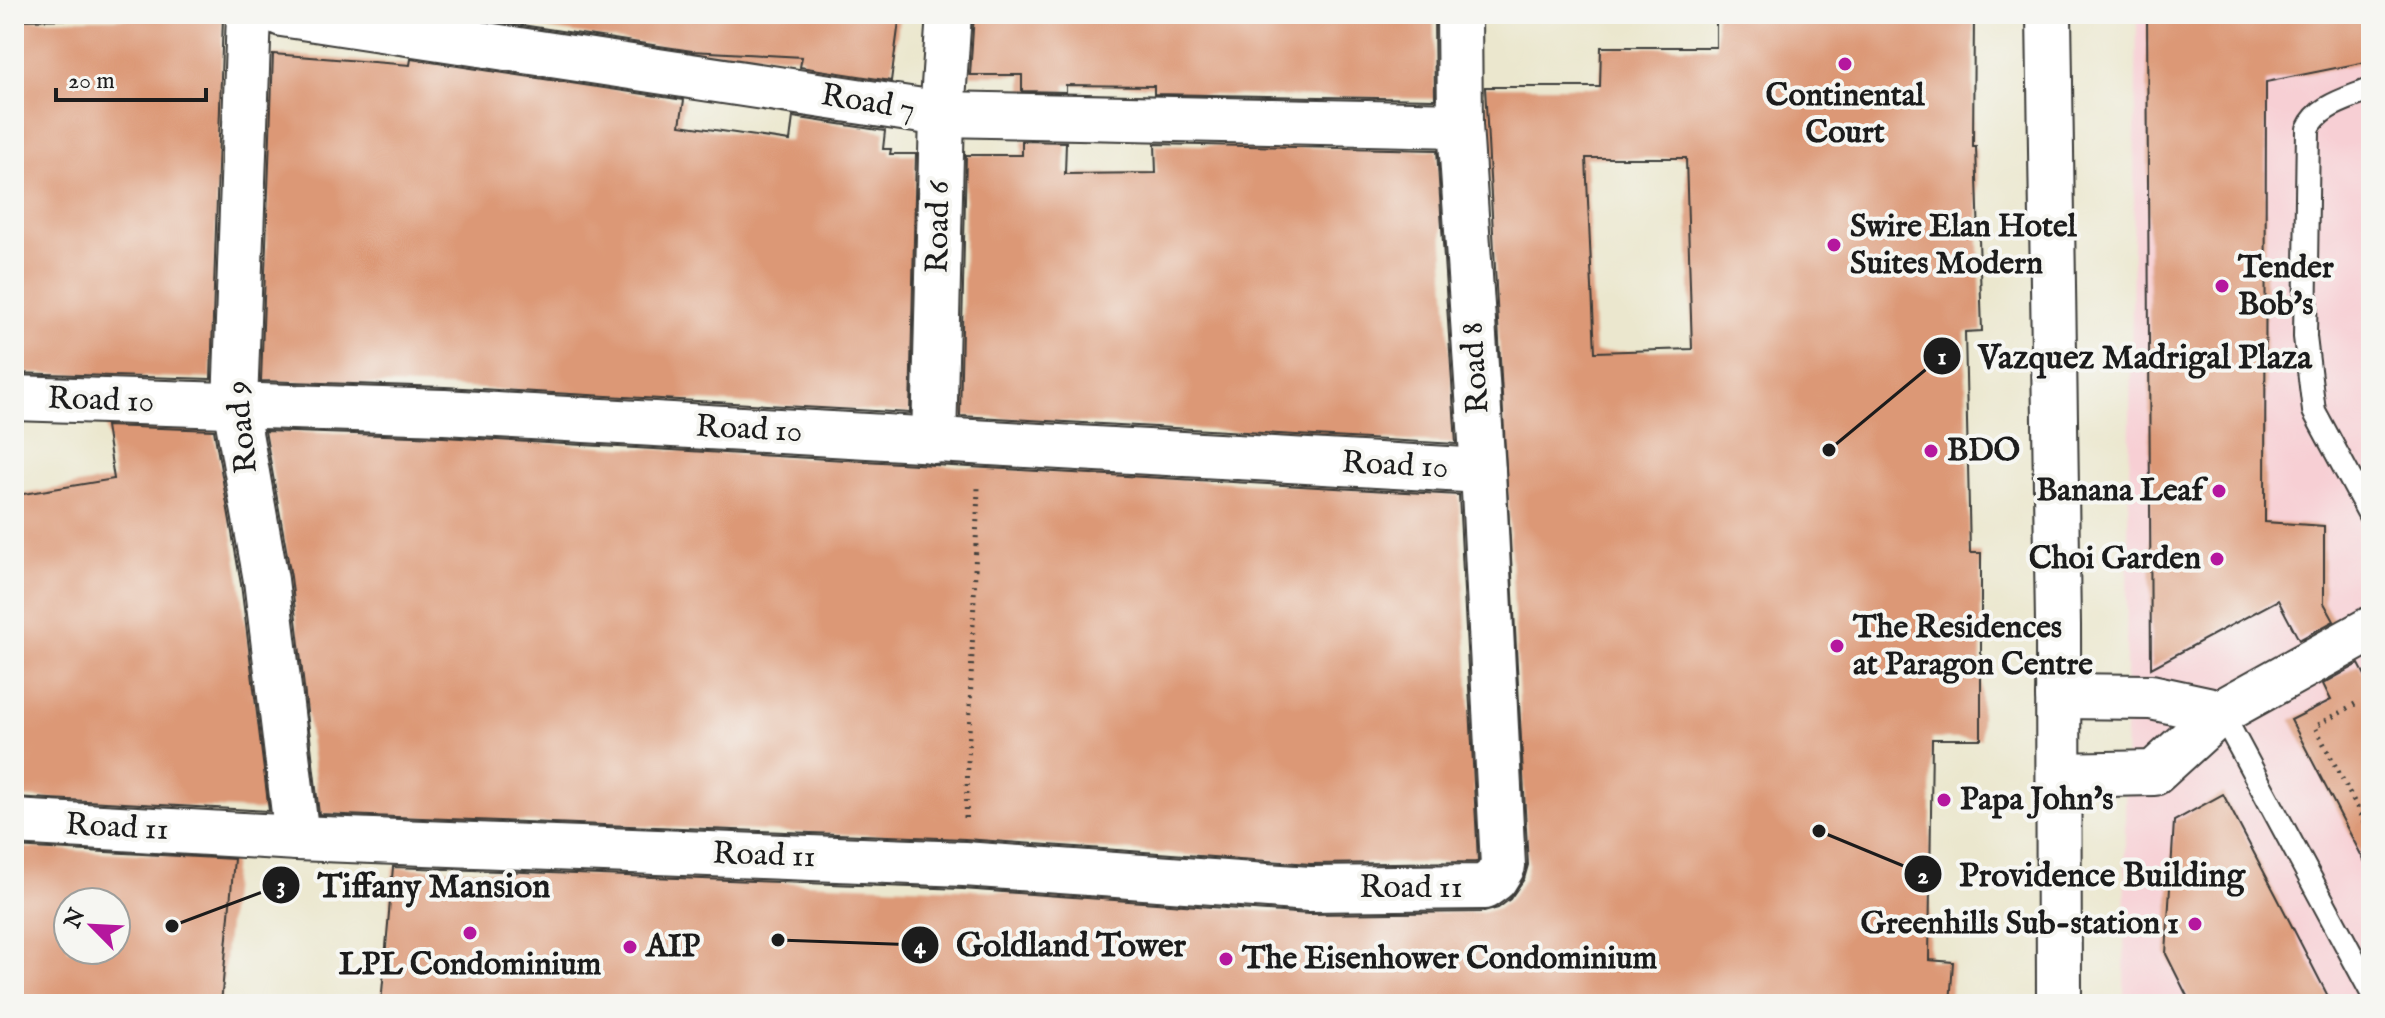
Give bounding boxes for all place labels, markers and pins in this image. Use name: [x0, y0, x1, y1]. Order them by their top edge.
marker: Continental Court: [1836, 55, 1854, 73]
place label: Continental Court: [1766, 76, 1926, 154]
place label: Swire Elan Hotel Suites Modern: [1850, 207, 2078, 285]
marker: Swire Elan Hotel Suites Modern: [1825, 236, 1843, 254]
place label: Tender Bob's: [2237, 248, 2334, 326]
marker: Tender Bob's: [2213, 277, 2231, 295]
callout: Vazquez Madrigal Plaza: [1922, 327, 2328, 385]
place label: BDO: [1947, 431, 2020, 472]
marker: BDO: [1922, 442, 1940, 460]
place label: Banana Leaf: [2036, 471, 2208, 512]
marker: Banana Leaf: [2210, 482, 2228, 500]
place label: Choi Garden: [2029, 539, 2201, 580]
marker: Choi Garden: [2208, 550, 2226, 568]
place label: The Residences at Paragon Centre: [1852, 608, 2093, 686]
marker: The Residences at Paragon Centre: [1828, 637, 1846, 655]
place label: Papa John's: [1960, 780, 2114, 821]
marker: Papa John's: [1935, 791, 1953, 809]
callout: Providence Building: [1903, 845, 2261, 903]
callout: Tiffany Mansion: [261, 856, 566, 914]
place label: Greenhills Sub-station 1: [1861, 904, 2179, 945]
marker: Greenhills Sub-station 1: [2186, 915, 2204, 933]
callout: Goldland Tower: [900, 916, 1202, 974]
marker: LPL Condominium: [461, 924, 479, 942]
place label: AIP: [644, 927, 700, 968]
marker: AIP: [621, 938, 639, 956]
place label: The Eisenhower Condominium: [1241, 939, 1658, 980]
place label: LPL Condominium: [339, 945, 601, 986]
marker: The Eisenhower Condominium: [1217, 950, 1235, 968]

